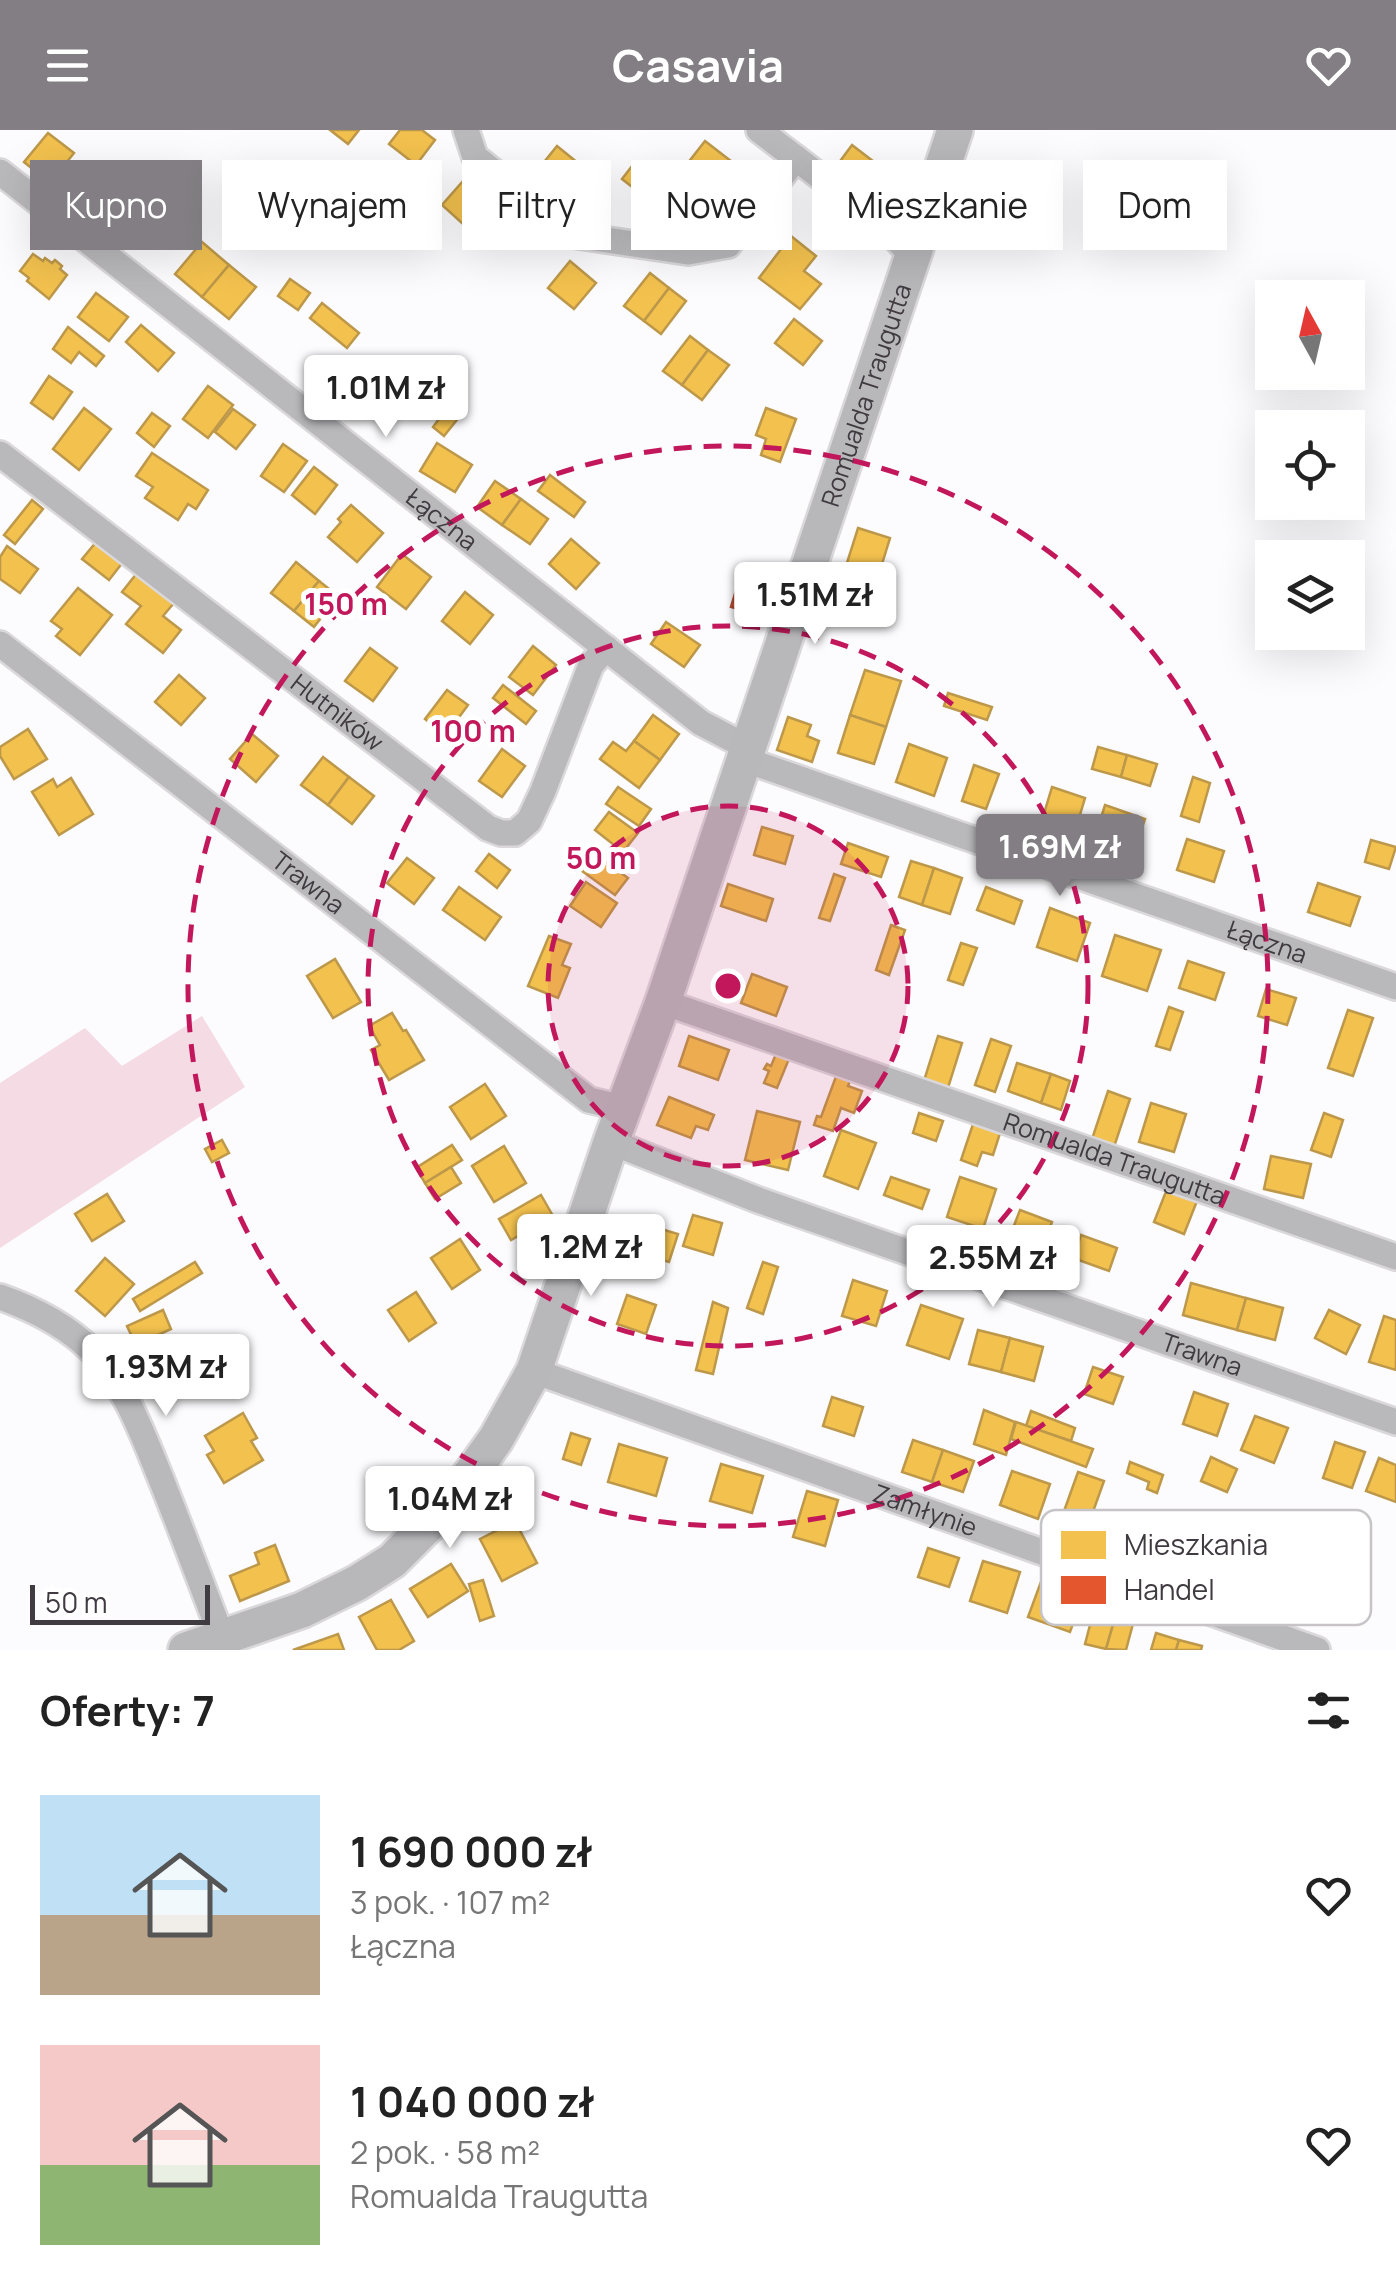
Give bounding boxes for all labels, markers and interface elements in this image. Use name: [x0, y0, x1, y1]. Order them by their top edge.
text: Casavia: [612, 34, 784, 96]
icon: menu: [40, 38, 95, 93]
icon: heart: [1301, 38, 1356, 93]
chip: Kupno: [30, 160, 202, 250]
chip: Wynajem: [222, 160, 442, 250]
chip: Filtry: [462, 160, 611, 250]
chip: Nowe: [631, 160, 792, 250]
chip: Mieszkanie: [812, 160, 1063, 250]
chip: Dom: [1083, 160, 1227, 250]
street label: Romualda Traugutta: [812, 279, 919, 511]
north arrow: [1255, 280, 1365, 390]
map controls: [1255, 280, 1365, 650]
pin: 1.01M zł: [283, 355, 489, 440]
text: 1.01M zł: [326, 365, 446, 409]
button: locate: [1255, 410, 1365, 520]
street label: Łączna: [399, 480, 485, 558]
button: layers: [1255, 540, 1365, 650]
pin: 1.51M zł: [712, 562, 918, 647]
text: 1.51M zł: [756, 572, 874, 616]
text: 150 m: [304, 583, 388, 624]
street label: Hutników: [284, 665, 391, 759]
text: 100 m: [430, 710, 516, 751]
pin: 1.69M zł: [957, 814, 1163, 899]
text: 1.69M zł: [998, 824, 1122, 868]
text: 50 m: [566, 837, 636, 878]
street label: Trawna: [265, 843, 352, 922]
street label: Łączna: [1222, 911, 1312, 972]
centre of rings: [710, 968, 746, 1004]
street label: Romualda Traugutta: [999, 1104, 1230, 1213]
pin: 1.2M zł: [499, 1214, 683, 1299]
text: 1.2M zł: [539, 1224, 643, 1268]
pin: 2.55M zł: [890, 1225, 1096, 1310]
text: 2.55M zł: [929, 1235, 1057, 1279]
street label: Trawna: [1157, 1324, 1247, 1384]
pin: 1.93M zł: [63, 1334, 269, 1419]
text: 1.93M zł: [104, 1344, 228, 1388]
pin: 1.04M zł: [347, 1466, 553, 1551]
street label: Zamłynie: [868, 1475, 982, 1544]
text: 1.04M zł: [387, 1476, 513, 1520]
legend: [1041, 1510, 1371, 1625]
text: Mieszkania: [1124, 1525, 1268, 1563]
text: Handel: [1124, 1570, 1215, 1608]
scale bar: [30, 1580, 210, 1624]
text: 50 m: [45, 1583, 108, 1621]
text: Oferty: 7: [40, 1681, 215, 1739]
icon: filters: [1301, 1683, 1356, 1738]
text: 1 690 000 zł: [350, 1822, 593, 1880]
icon: home: [120, 1835, 240, 1955]
icon: heart: [1301, 1868, 1356, 1923]
text: 3 pok. · 107 m²: [350, 1880, 550, 1924]
text: Łączna: [350, 1924, 456, 1968]
text: 1 040 000 zł: [350, 2072, 595, 2130]
icon: home: [120, 2085, 240, 2205]
icon: heart: [1301, 2118, 1356, 2173]
text: 2 pok. · 58 m²: [350, 2130, 540, 2174]
text: Romualda Traugutta: [350, 2174, 648, 2218]

